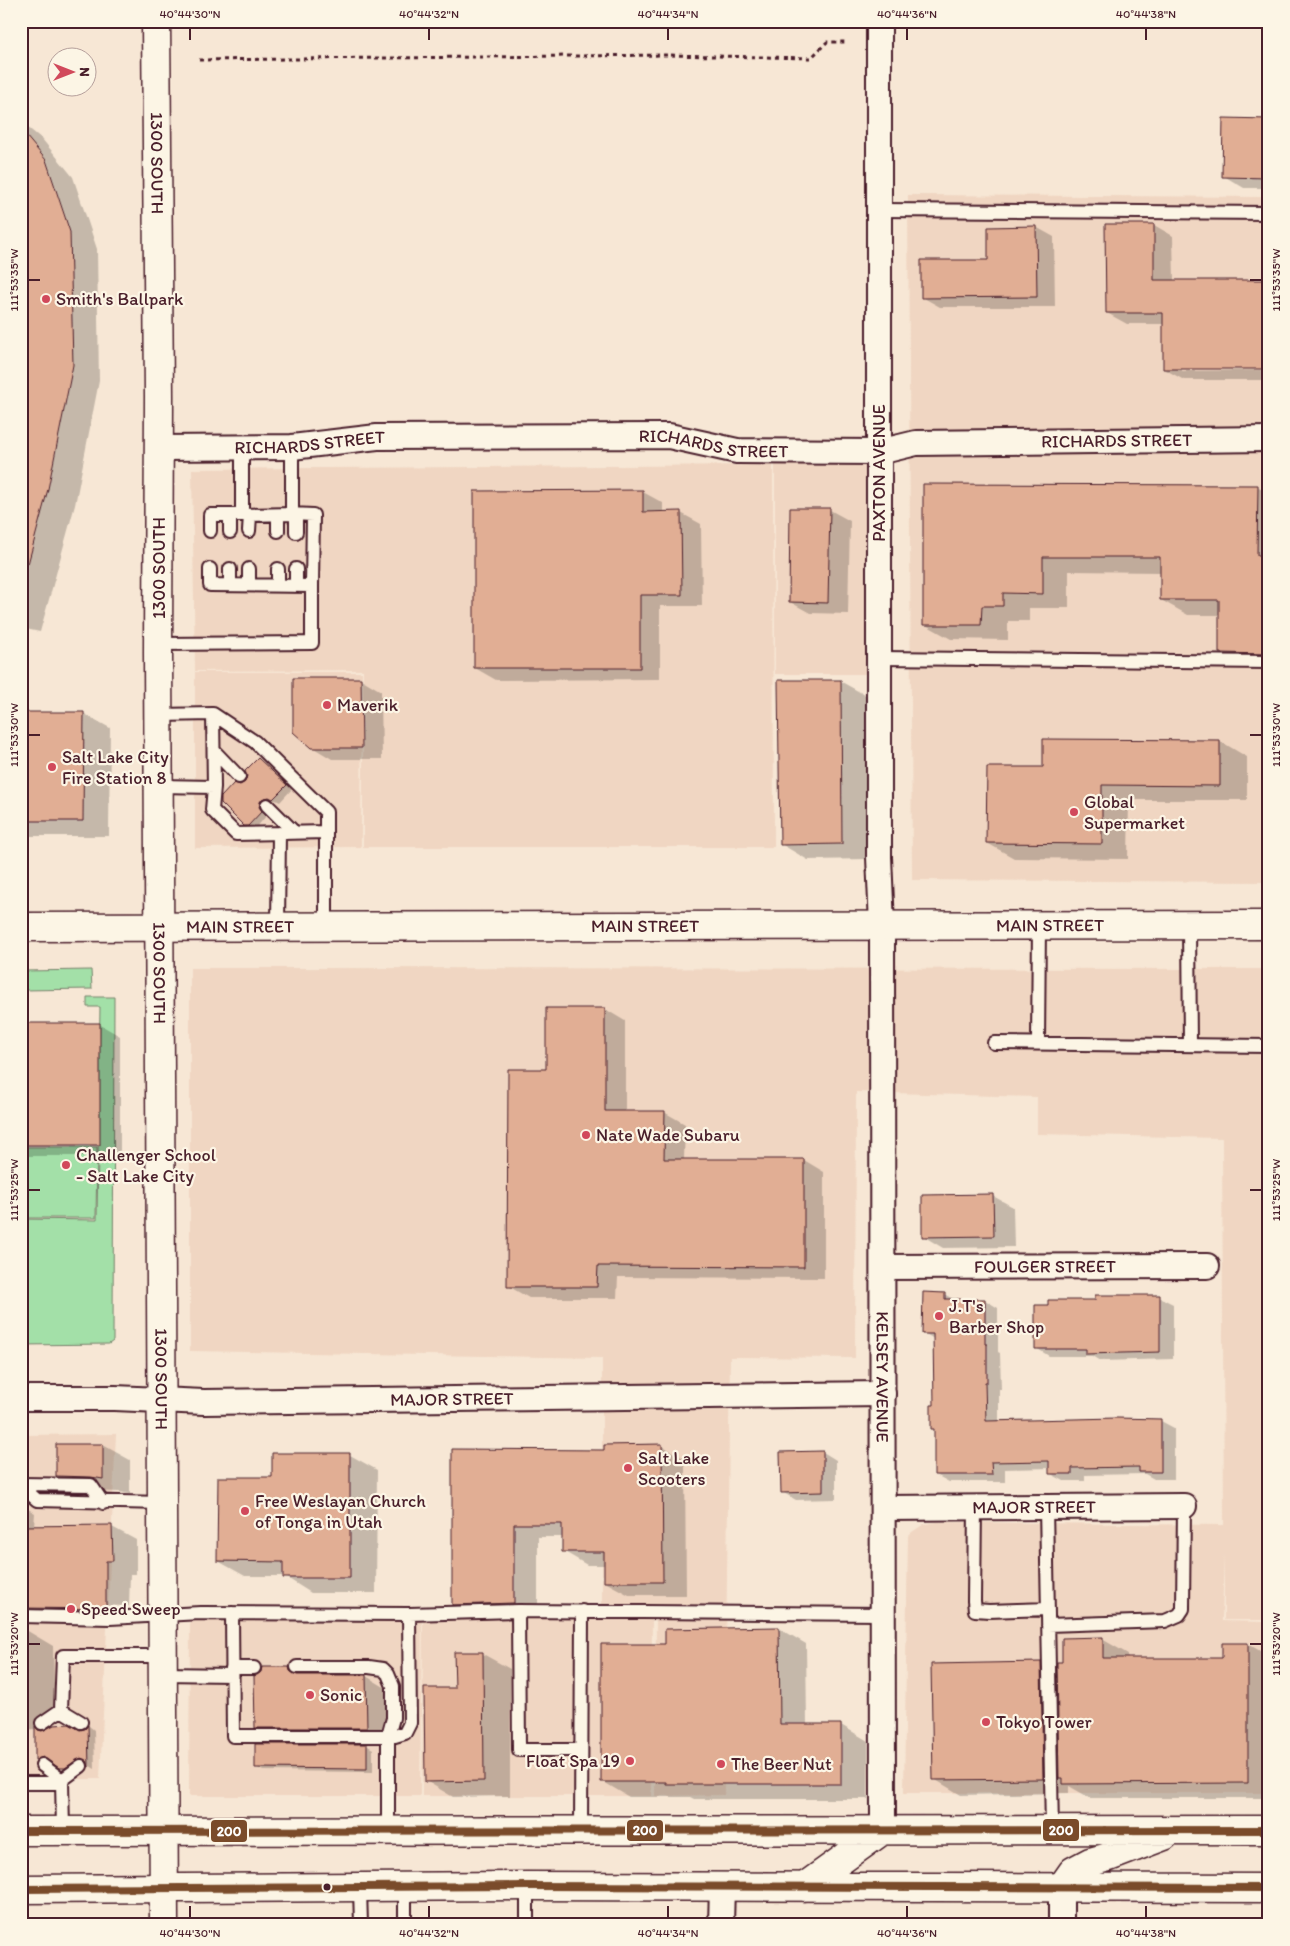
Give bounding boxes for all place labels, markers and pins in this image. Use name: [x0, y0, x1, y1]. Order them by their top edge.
place label: Smith's Ballpark: [56, 288, 184, 310]
marker: Smith's Ballpark: [40, 293, 52, 305]
place label: Maverik: [337, 694, 399, 716]
marker: Maverik: [321, 699, 333, 711]
place label: Salt Lake City Fire Station 8: [62, 746, 169, 789]
marker: Salt Lake City Fire Station 8: [46, 761, 58, 773]
place label: Global Supermarket: [1084, 791, 1185, 834]
marker: Global Supermarket: [1068, 806, 1080, 818]
place label: Nate Wade Subaru: [596, 1124, 740, 1146]
marker: Nate Wade Subaru: [580, 1129, 592, 1141]
place label: Challenger School - Salt Lake City: [76, 1144, 216, 1187]
marker: Challenger School - Salt Lake City: [60, 1159, 72, 1171]
place label: J.T's Barber Shop: [949, 1295, 1044, 1338]
marker: J.T's Barber Shop: [933, 1310, 945, 1322]
place label: Salt Lake Scooters: [638, 1447, 709, 1490]
marker: Salt Lake Scooters: [622, 1462, 634, 1474]
place label: Free Weslayan Church of Tonga in Utah: [255, 1490, 426, 1533]
marker: Free Weslayan Church of Tonga in Utah: [239, 1505, 251, 1517]
place label: Speed Sweep: [81, 1598, 181, 1620]
marker: Speed Sweep: [65, 1603, 77, 1615]
place label: Sonic: [320, 1684, 362, 1706]
marker: Sonic: [304, 1689, 316, 1701]
place label: Tokyo Tower: [996, 1711, 1093, 1733]
marker: Tokyo Tower: [980, 1716, 992, 1728]
place label: Float Spa 19: [526, 1750, 620, 1772]
place label: The Beer Nut: [731, 1753, 832, 1775]
marker: Float Spa 19: [624, 1755, 636, 1767]
marker: The Beer Nut: [715, 1758, 727, 1770]
unlabelled marker: [322, 1882, 332, 1892]

